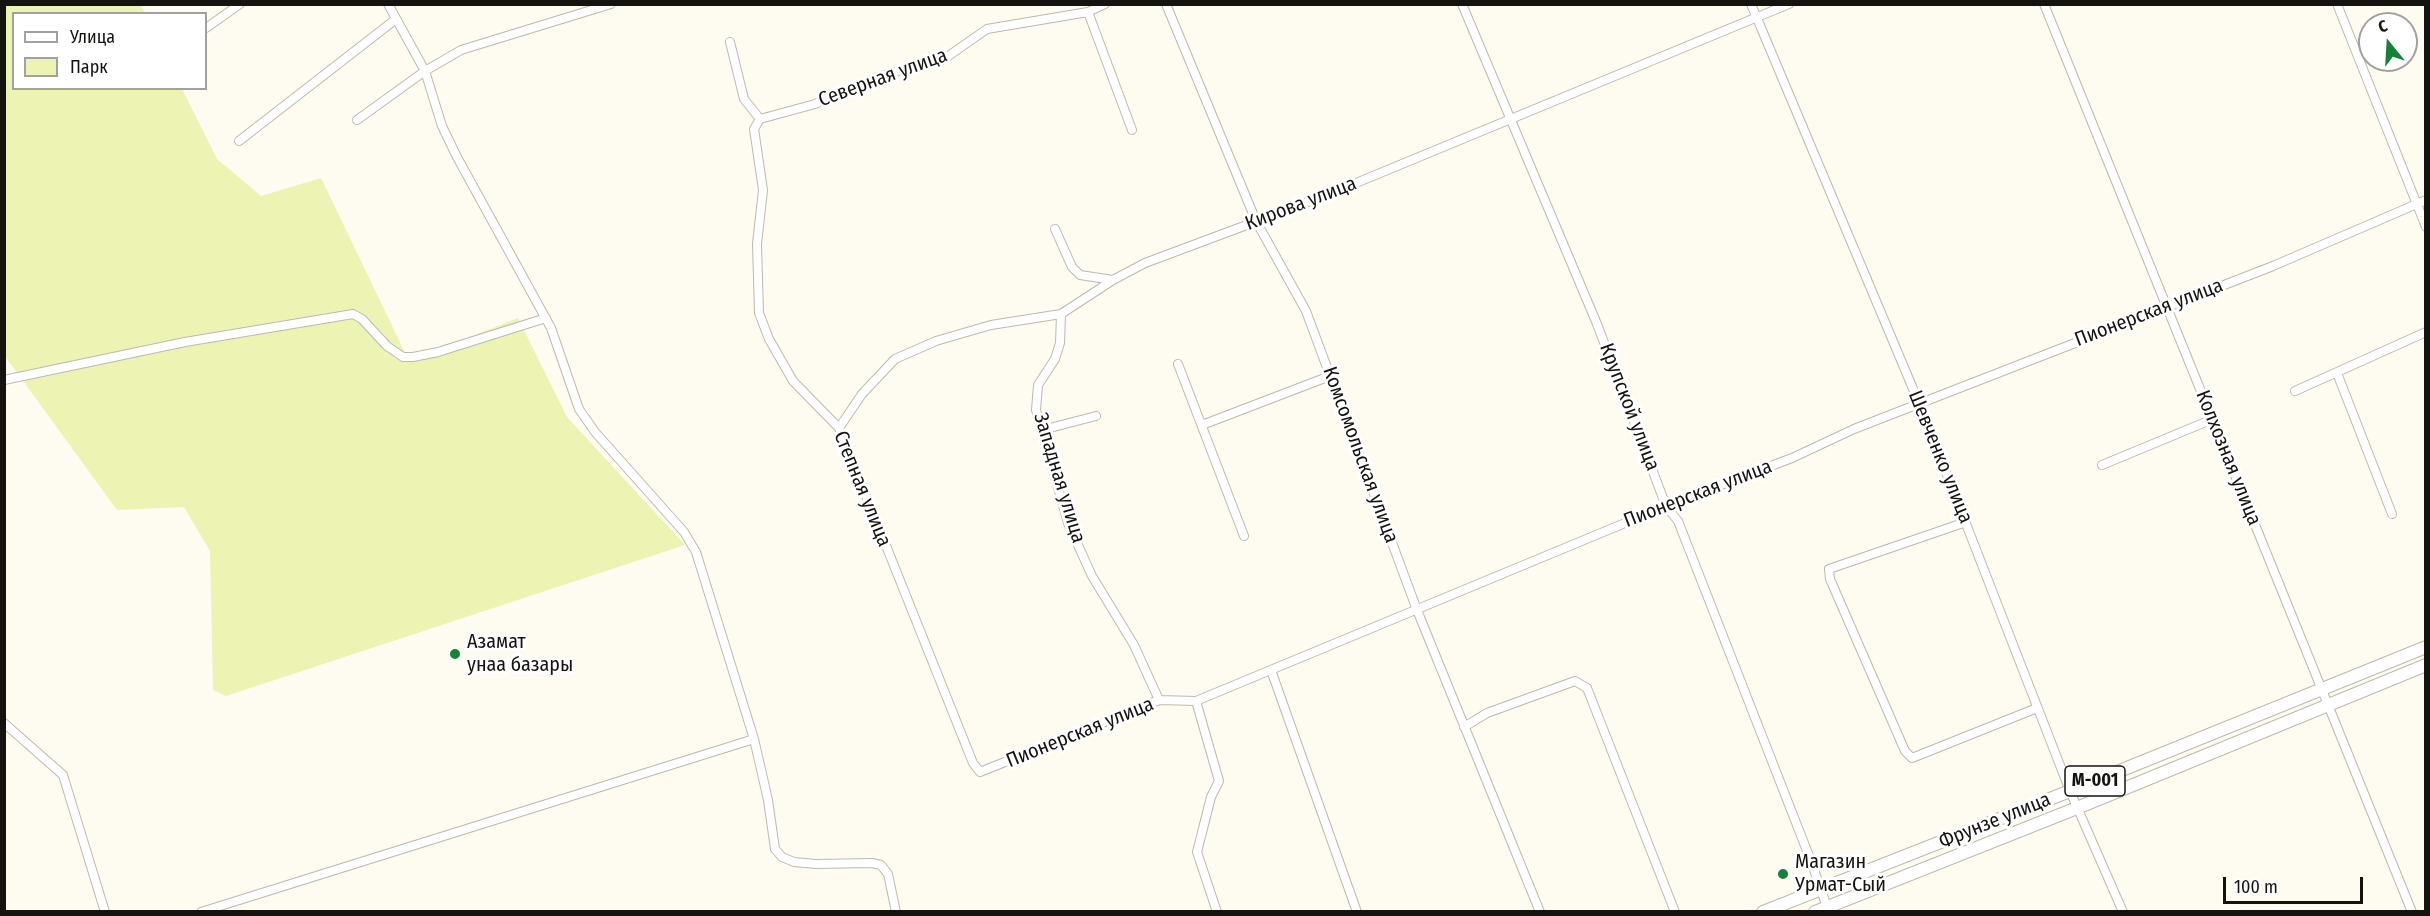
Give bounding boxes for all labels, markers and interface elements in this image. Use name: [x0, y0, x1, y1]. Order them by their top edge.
legend: [12, 12, 207, 90]
north arrow: [2358, 12, 2418, 72]
text: С: [2376, 16, 2390, 37]
text: Улица: [70, 26, 115, 48]
street label: Северная улица: [815, 44, 951, 112]
text: Парк: [70, 56, 108, 78]
street label: Кирова улица: [1242, 172, 1360, 236]
street label: Пионерская улица: [2072, 274, 2226, 352]
street label: Крупской улица: [1594, 340, 1664, 474]
street label: Комсомольская улица: [1317, 364, 1403, 546]
street label: Шевченко улица: [1902, 387, 1978, 527]
street label: Колхозная улица: [2190, 387, 2266, 529]
street label: Западная улица: [1028, 410, 1090, 546]
street label: Степная улица: [828, 428, 896, 550]
street label: Пионерская улица: [1621, 455, 1775, 533]
place label: Азамат унаа базары: [467, 630, 573, 677]
marker: Азамат унаа базары: [448, 647, 462, 661]
street label: Пионерская улица: [1003, 693, 1157, 773]
road number: M-001: [2065, 766, 2125, 796]
street label: Фрунзе улица: [1936, 788, 2054, 854]
place label: Магазин Урмат-Сый: [1795, 850, 1886, 897]
scale bar: [2226, 865, 2366, 903]
marker: Магазин Урмат-Сый: [1776, 867, 1790, 881]
text: 100 m: [2234, 876, 2278, 898]

